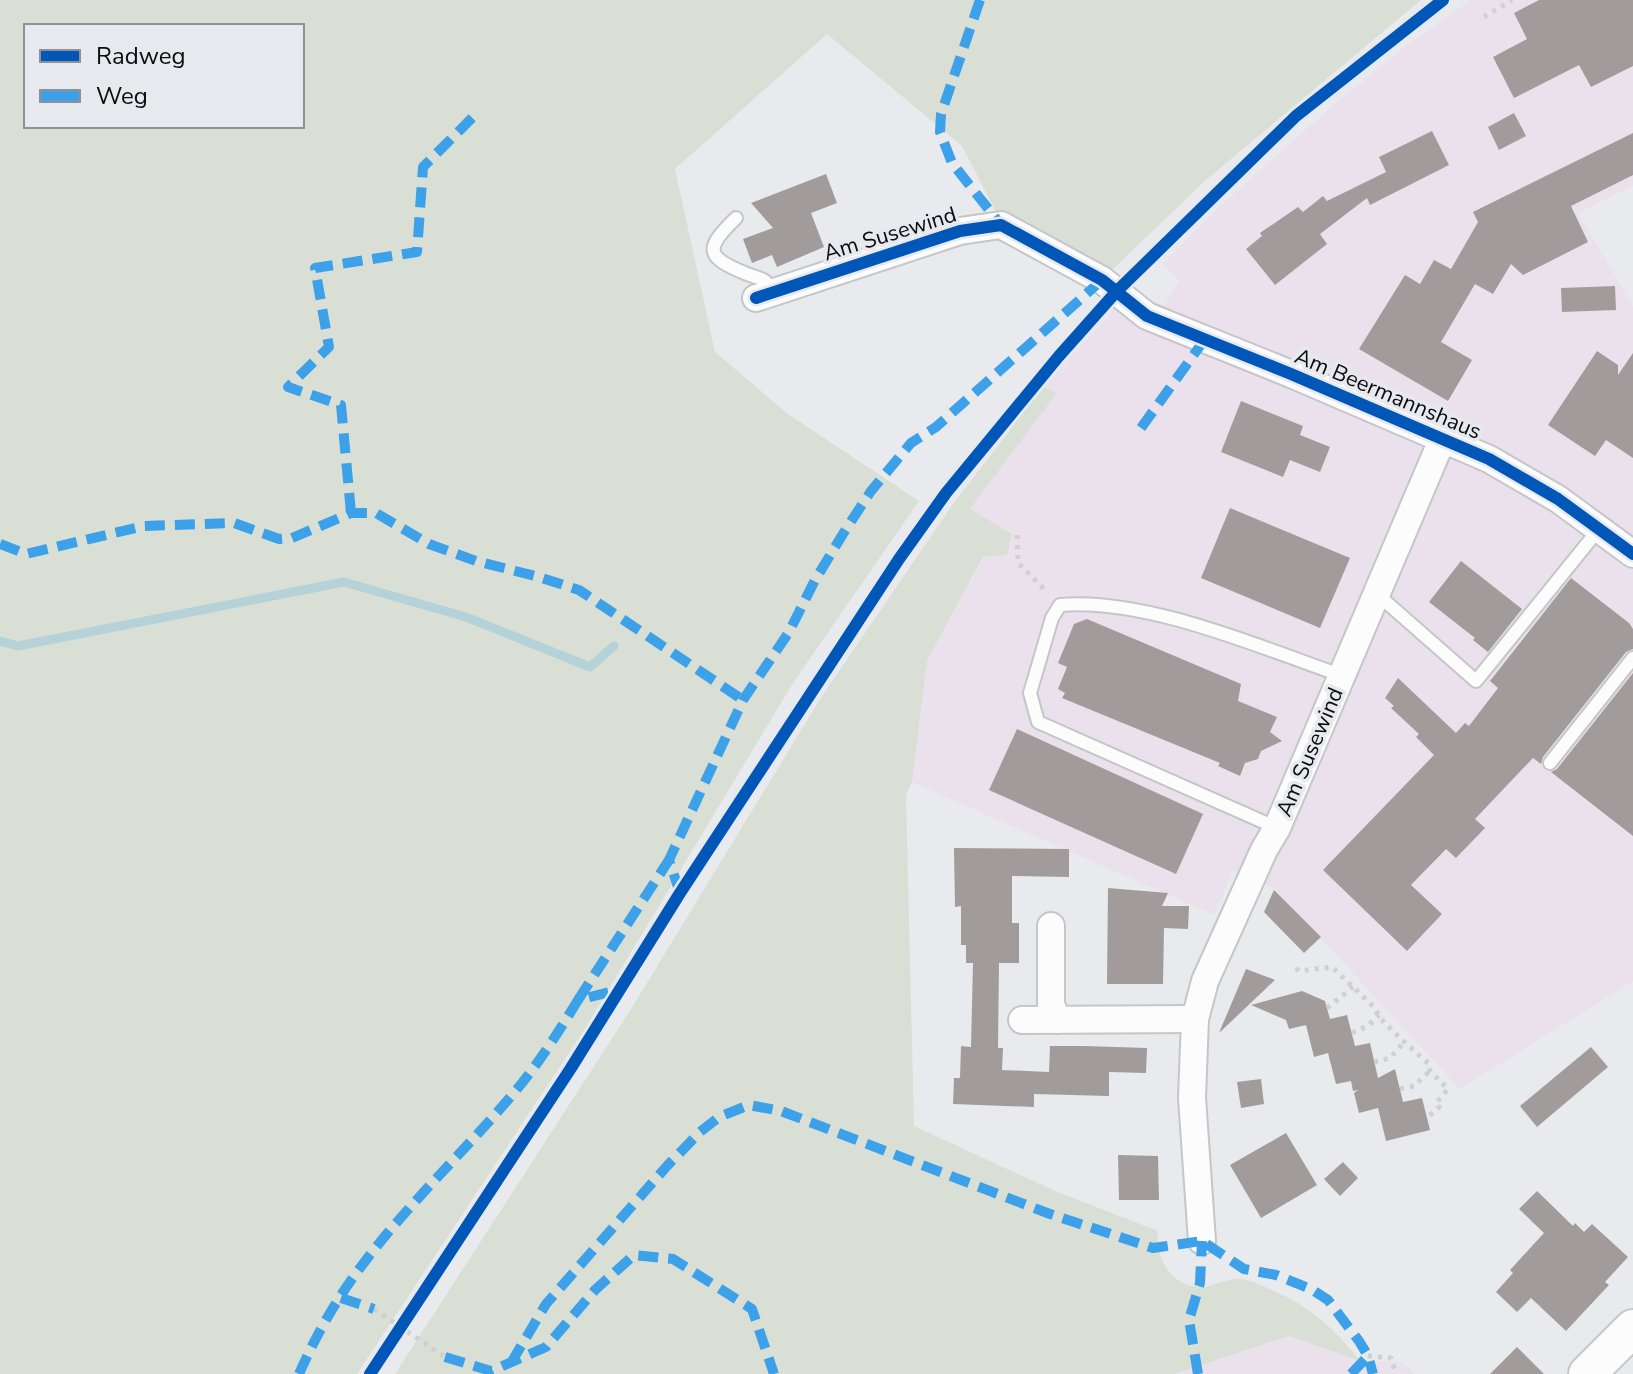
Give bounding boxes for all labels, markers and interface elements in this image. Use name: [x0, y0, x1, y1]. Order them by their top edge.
legend: [24, 24, 304, 128]
text: Radweg: [96, 40, 186, 72]
text: Weg: [96, 80, 148, 112]
street label: Am Susewind: [820, 200, 960, 268]
street label: Am Beermannshaus: [1290, 341, 1486, 447]
street label: Am Susewind: [1269, 683, 1351, 821]

